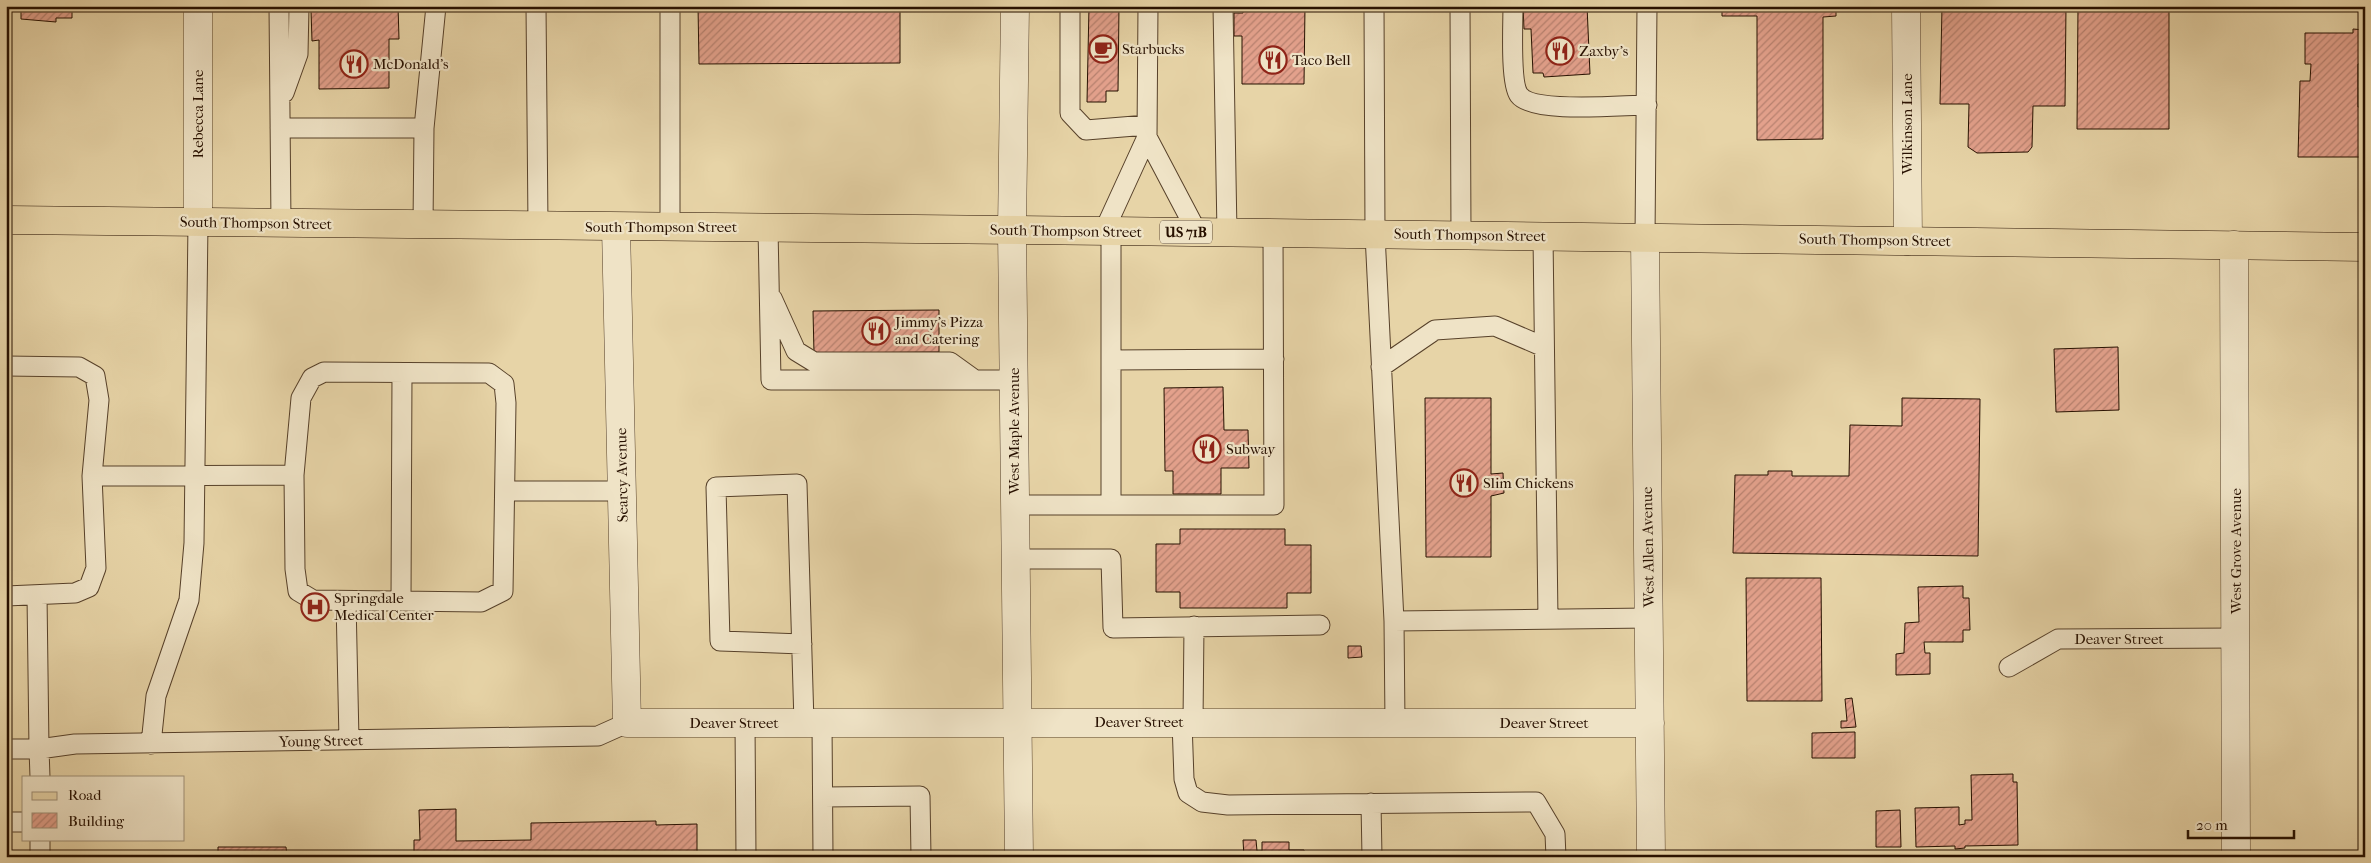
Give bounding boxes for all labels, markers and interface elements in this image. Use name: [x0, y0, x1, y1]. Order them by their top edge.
cafe icon: Starbucks: [1088, 34, 1118, 64]
restaurant icon: Zaxby's: [1545, 36, 1575, 66]
place label: Starbucks: [1122, 40, 1185, 58]
place label: Zaxby's: [1579, 42, 1629, 60]
restaurant icon: Taco Bell: [1258, 45, 1288, 75]
restaurant icon: McDonald's: [339, 49, 369, 79]
place label: Taco Bell: [1292, 51, 1351, 69]
place label: McDonald's: [373, 55, 449, 73]
street label: Rebecca Lane: [189, 69, 207, 158]
street label: Wilkinson Lane: [1898, 73, 1916, 176]
street label: South Thompson Street: [180, 213, 333, 233]
street label: South Thompson Street: [585, 218, 738, 236]
road number: US 71B: [1160, 220, 1212, 243]
street label: South Thompson Street: [990, 221, 1143, 241]
street label: South Thompson Street: [1394, 225, 1547, 245]
street label: South Thompson Street: [1799, 230, 1952, 250]
place label: Jimmy's Pizza and Catering: [894, 313, 984, 348]
restaurant icon: Jimmy's Pizza and Catering: [861, 316, 891, 346]
street label: West Maple Avenue: [1005, 367, 1023, 496]
street label: Searcy Avenue: [612, 427, 632, 522]
restaurant icon: Subway: [1192, 434, 1222, 464]
place label: Subway: [1226, 440, 1276, 458]
restaurant icon: Slim Chickens: [1449, 468, 1479, 498]
place label: Slim Chickens: [1483, 474, 1574, 492]
street label: West Allen Avenue: [1638, 486, 1658, 609]
street label: West Grove Avenue: [2227, 488, 2245, 615]
place label: Springdale Medical Center: [334, 589, 434, 624]
hospital icon: Springdale Medical Center: [300, 592, 330, 622]
street label: Deaver Street: [2074, 630, 2164, 648]
street label: Deaver Street: [1094, 713, 1184, 731]
street label: Deaver Street: [689, 714, 779, 732]
street label: Deaver Street: [1499, 714, 1589, 732]
street label: Young Street: [278, 731, 364, 751]
legend: [22, 776, 185, 840]
text: Road: [68, 786, 102, 804]
scale bar: [2188, 808, 2295, 840]
text: Building: [68, 812, 125, 830]
text: 20 m: [2196, 816, 2228, 834]

